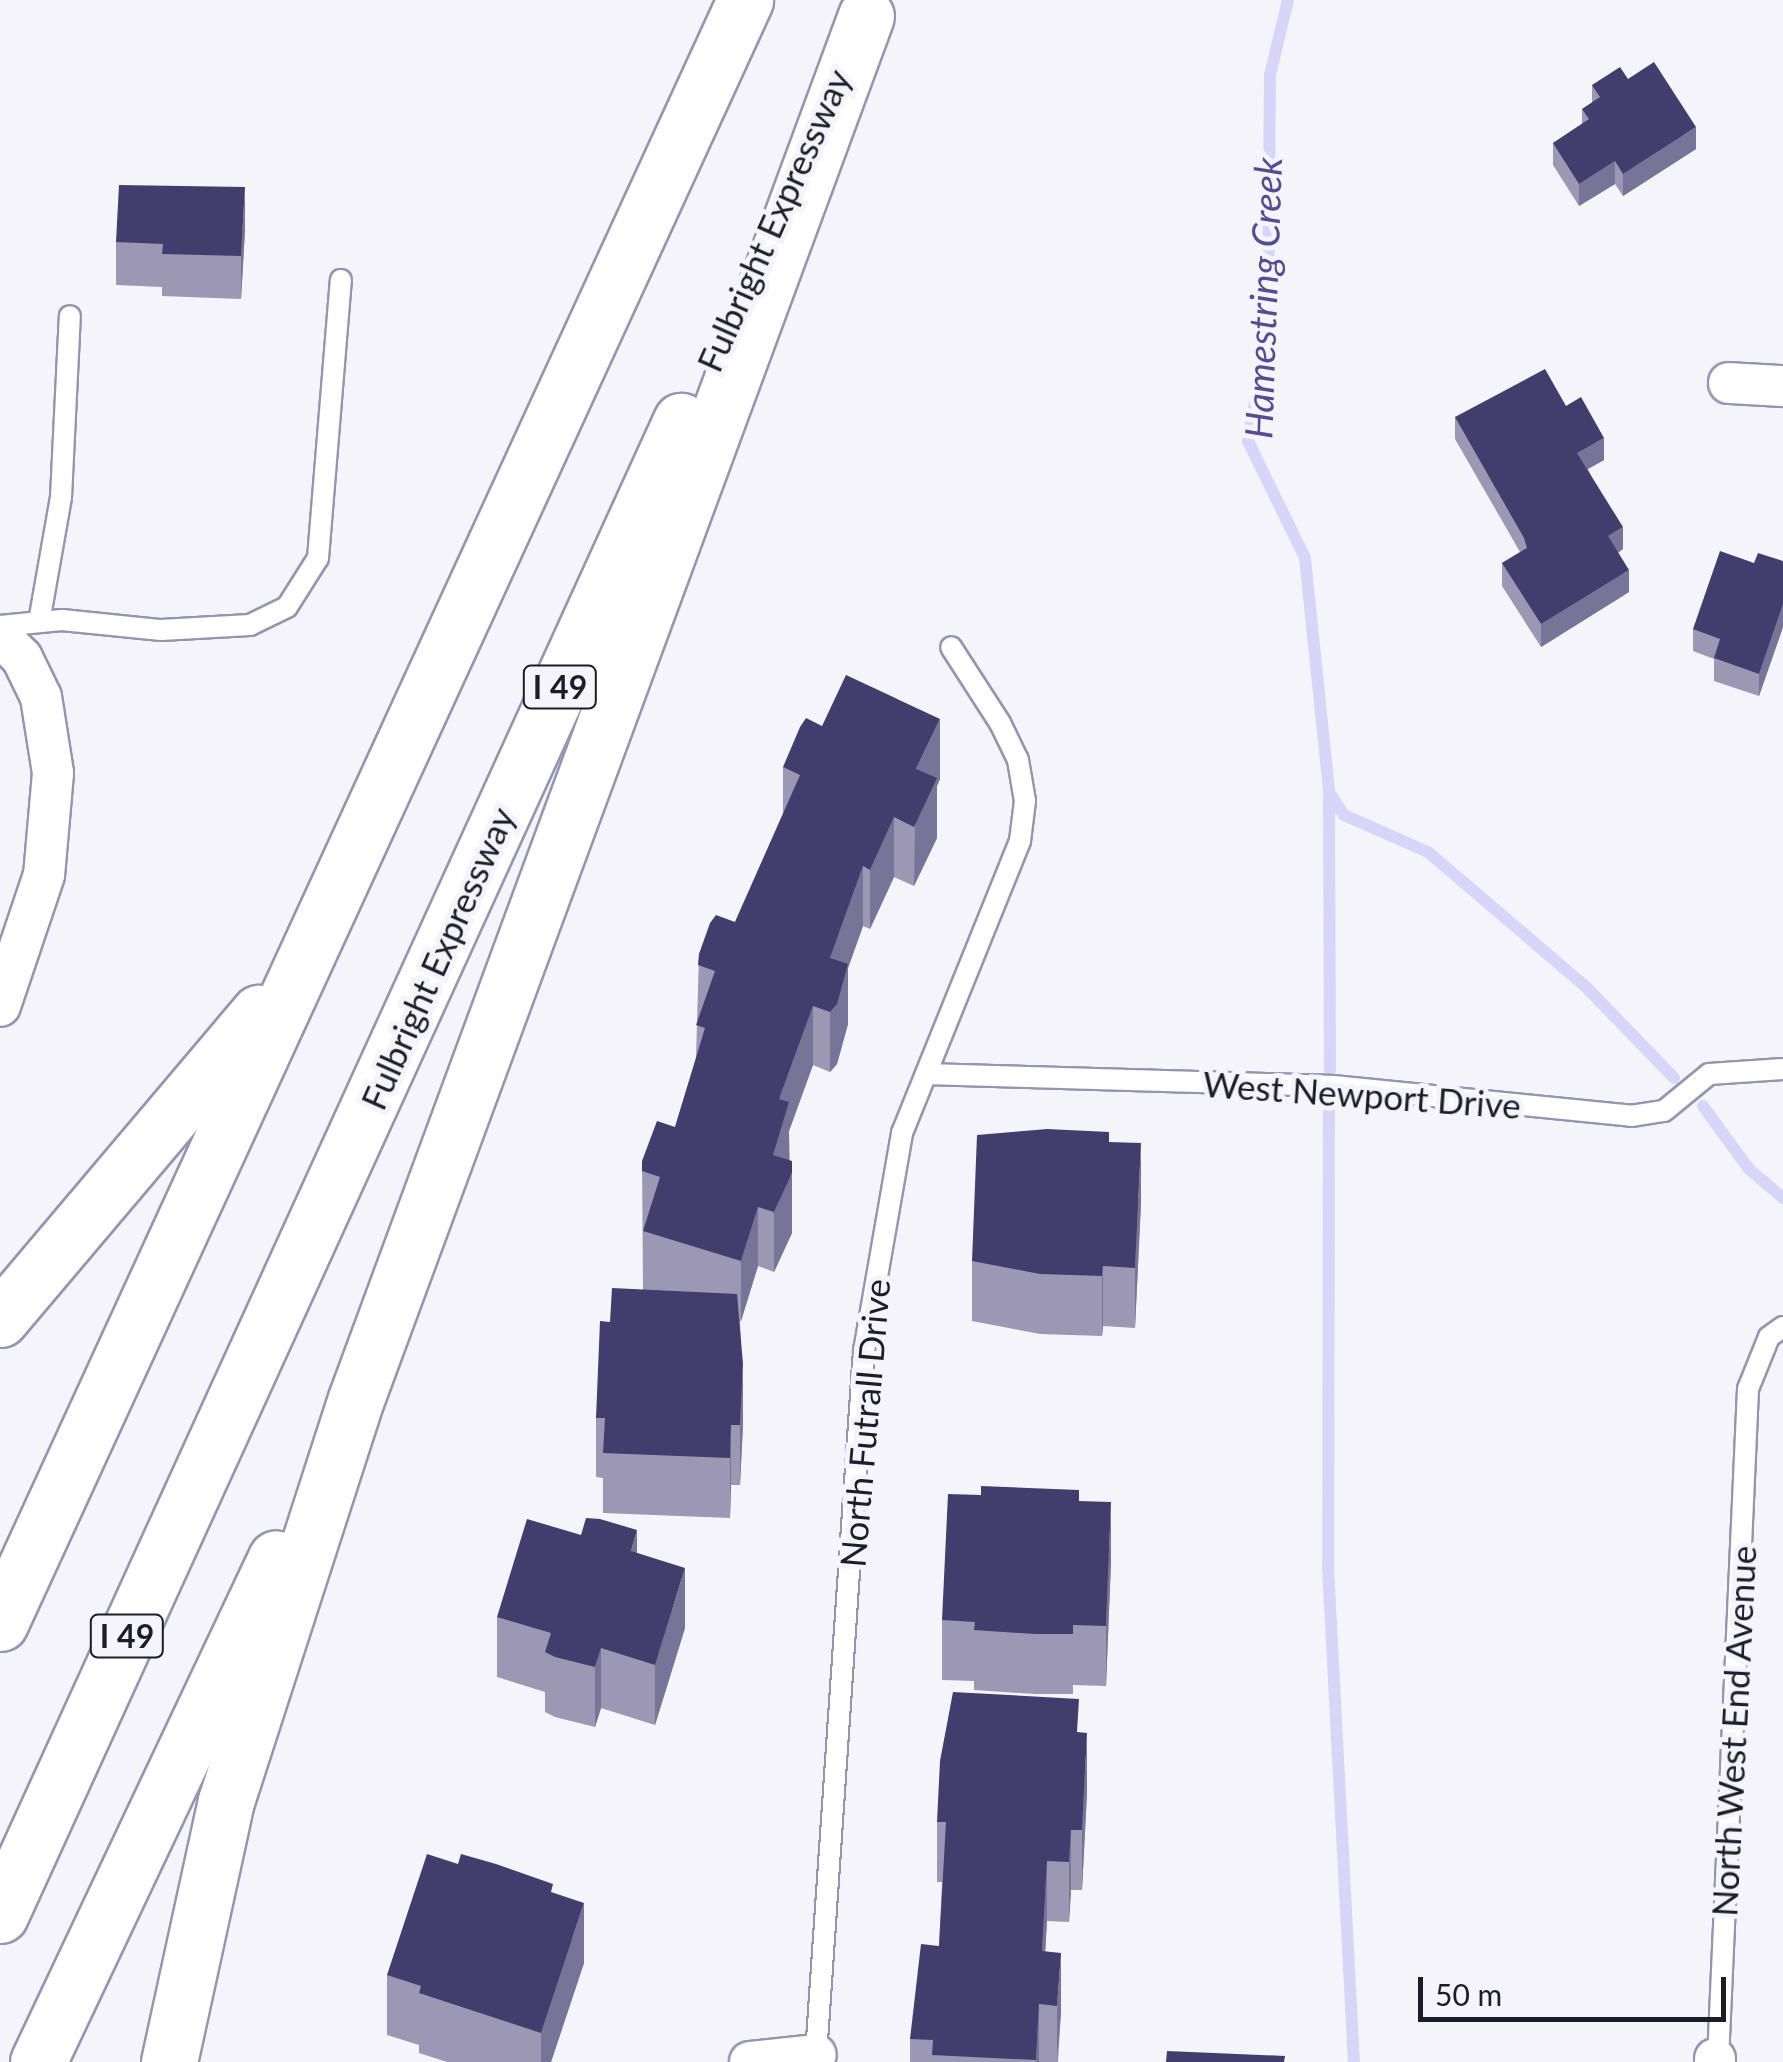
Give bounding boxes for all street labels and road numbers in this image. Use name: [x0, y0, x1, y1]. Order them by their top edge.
street label: Fulbright Expressway: [687, 62, 859, 378]
road number: I 49: [522, 660, 598, 714]
street label: Fulbright Expressway: [351, 800, 523, 1116]
street label: West Newport Drive: [1202, 1062, 1522, 1126]
street label: North Futrall Drive: [830, 1277, 898, 1569]
street label: North West End Avenue: [1702, 1544, 1764, 1918]
road number: I 49: [90, 1609, 164, 1663]

